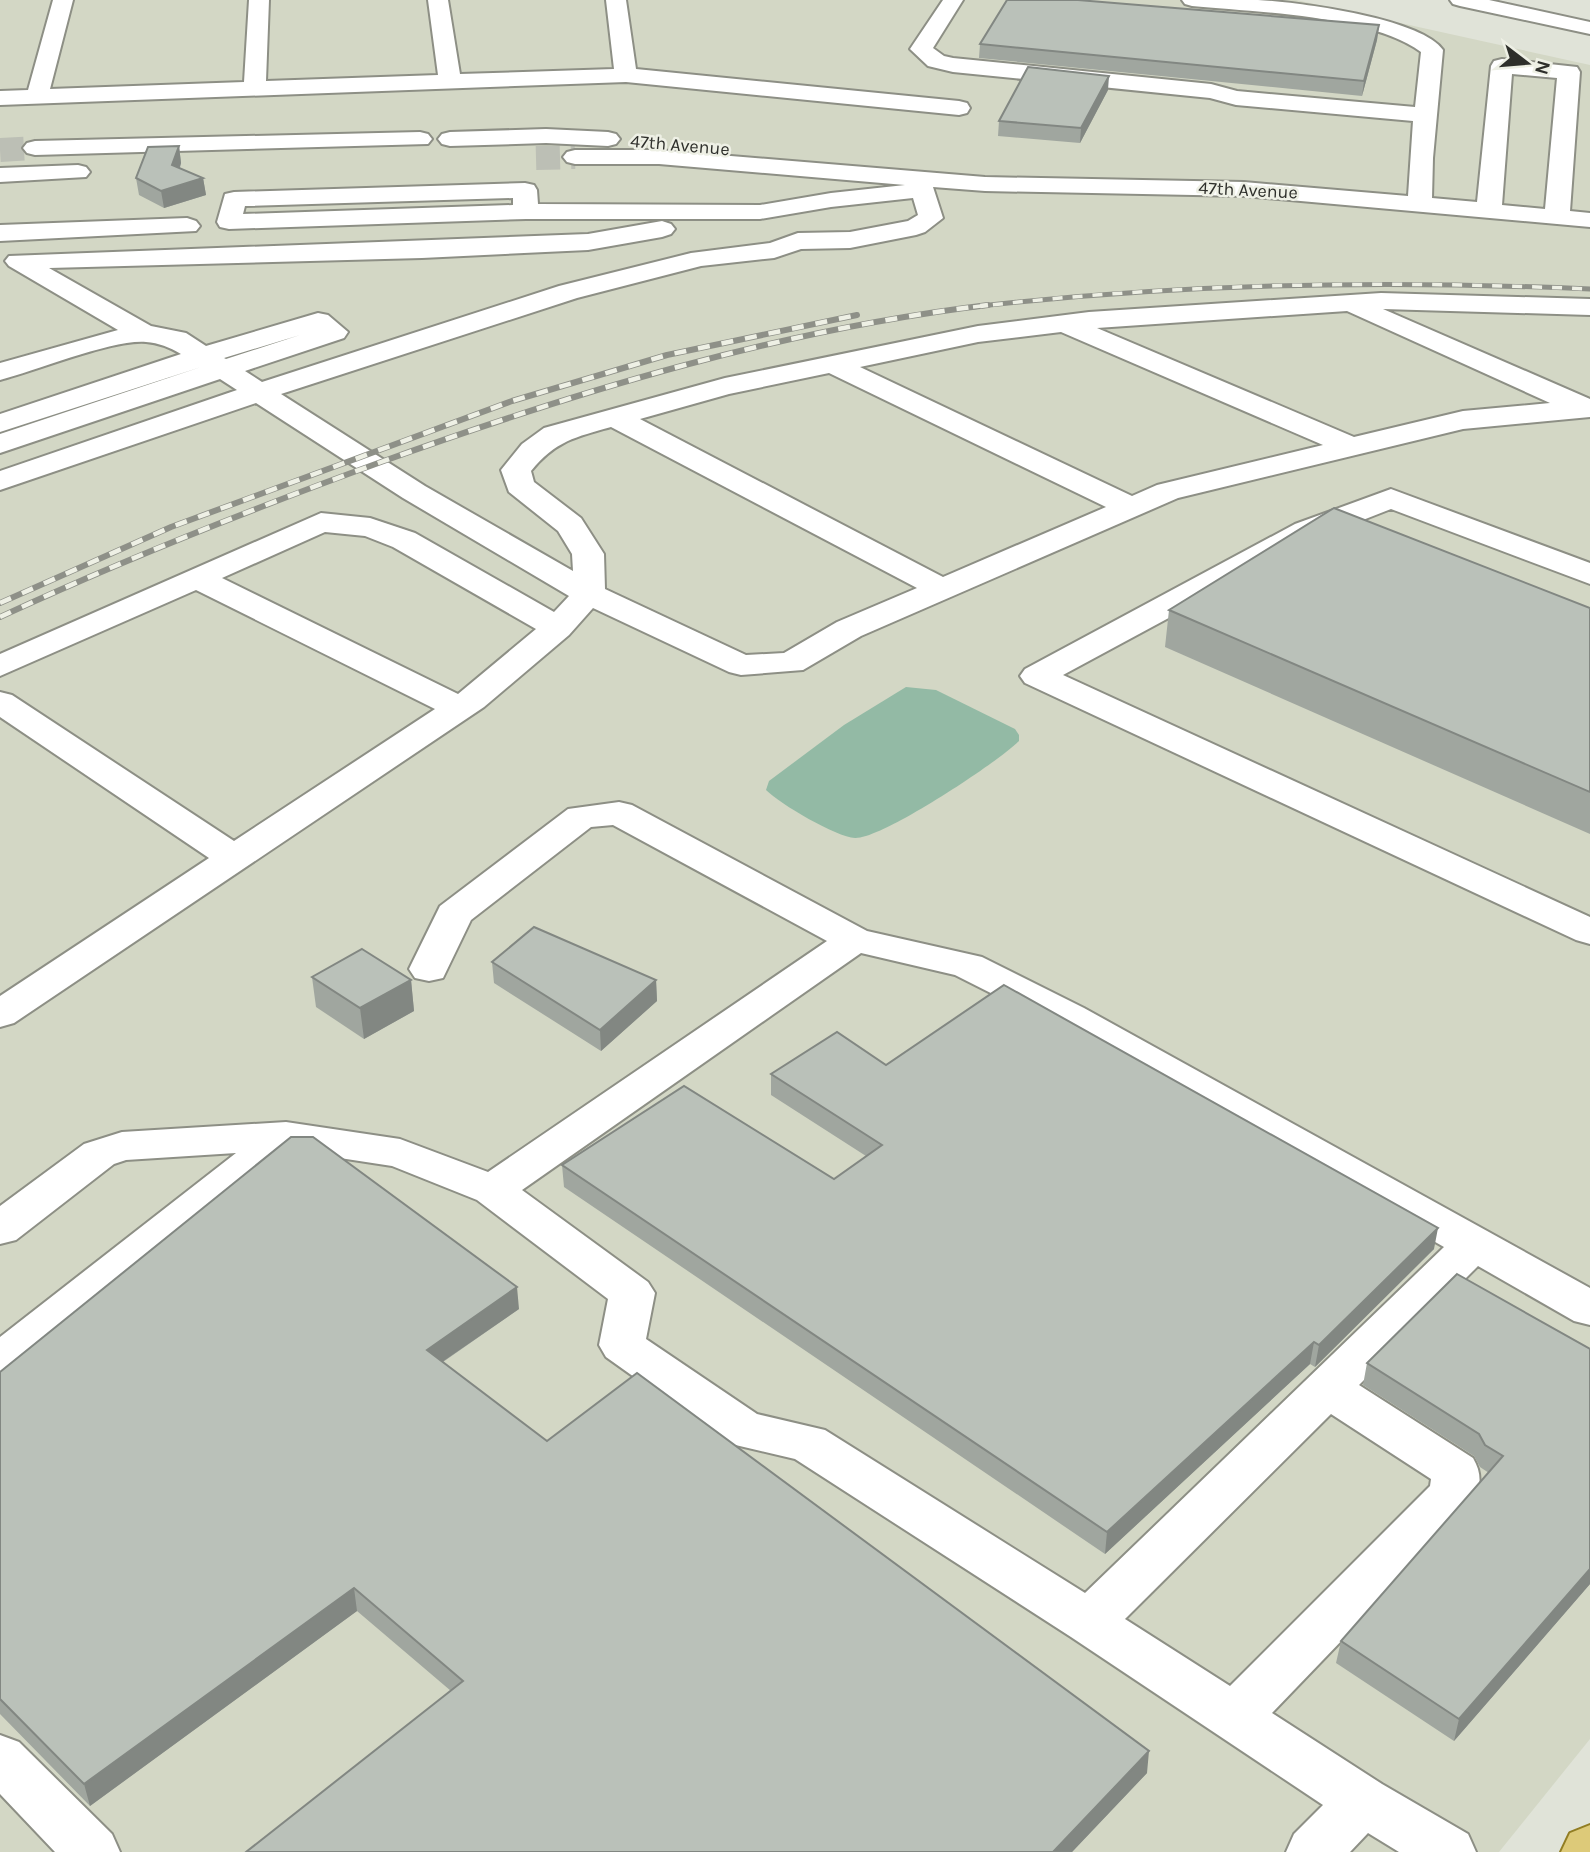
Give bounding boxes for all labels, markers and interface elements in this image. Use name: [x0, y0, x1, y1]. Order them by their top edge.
north arrow: [1492, 28, 1562, 98]
text: N: [1530, 58, 1555, 77]
street label: 47th Avenue: [629, 130, 731, 160]
street label: 47th Avenue: [1198, 176, 1298, 204]

